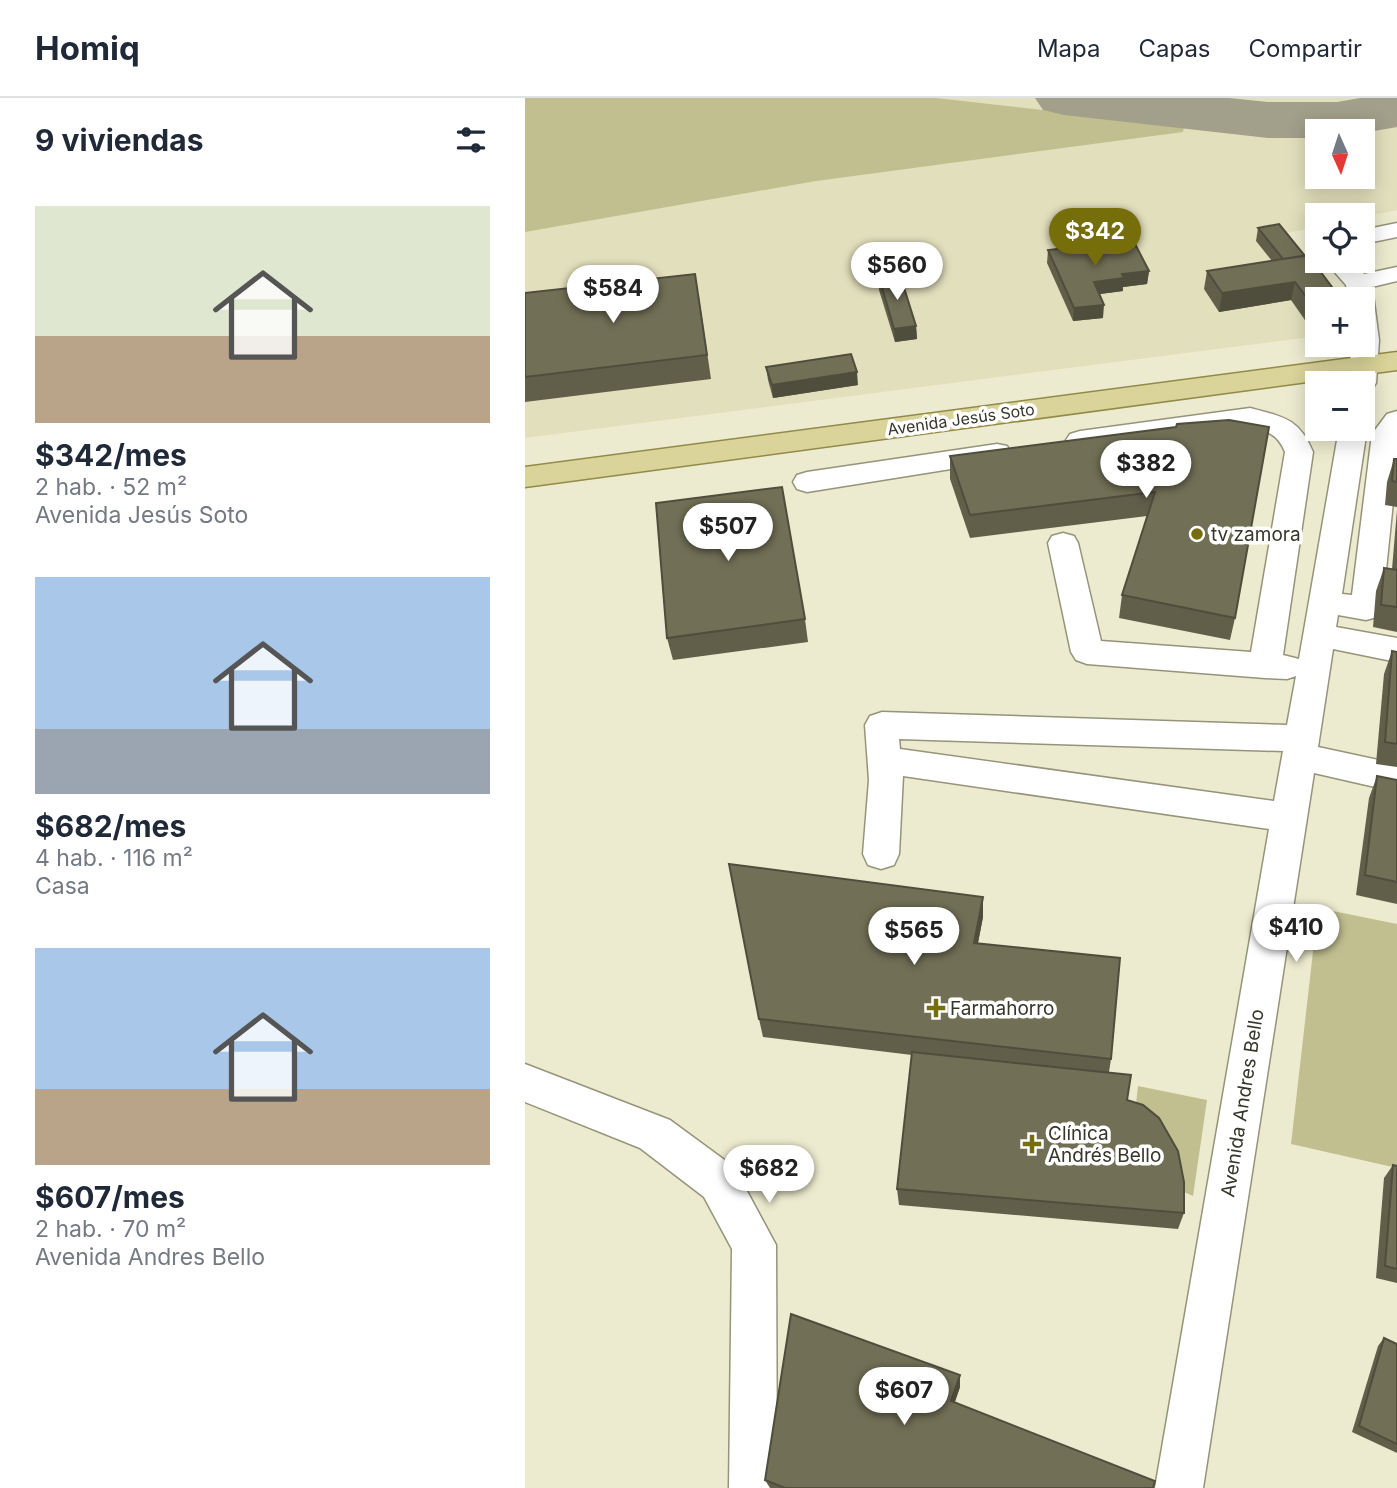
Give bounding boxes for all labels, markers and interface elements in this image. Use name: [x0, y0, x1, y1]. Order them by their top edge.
text: Homiq: [35, 28, 140, 68]
text: Mapa: [1037, 34, 1100, 63]
text: Capas: [1138, 34, 1211, 63]
text: Compartir: [1249, 34, 1362, 63]
north arrow: [1305, 119, 1375, 189]
map controls: [1305, 119, 1375, 441]
icon: filters: [452, 121, 490, 159]
text: 9 viviendas: [35, 122, 204, 158]
button: locate: [1305, 203, 1375, 273]
pin: $342: [1054, 208, 1136, 268]
text: $342: [1065, 217, 1125, 245]
pin: $560: [856, 242, 938, 302]
text: $560: [867, 251, 927, 279]
icon: home: [200, 252, 326, 378]
pin: $584: [572, 266, 654, 325]
text: $584: [583, 274, 643, 302]
button: +: [1305, 287, 1375, 357]
button: −: [1305, 371, 1375, 441]
street label: Avenida Jesús Soto: [886, 399, 1036, 439]
text: $342/mes: [35, 437, 187, 473]
pin: $382: [1105, 440, 1187, 500]
text: $382: [1116, 449, 1176, 477]
text: 2 hab. · 52 m²: [35, 473, 187, 501]
text: Avenida Jesús Soto: [35, 501, 248, 529]
pin: $507: [687, 504, 769, 563]
text: $507: [699, 512, 757, 540]
place label: tv zamora: [1211, 523, 1301, 546]
marker: tv zamora: [1189, 526, 1205, 542]
icon: home: [200, 623, 326, 749]
text: $682/mes: [35, 808, 186, 844]
text: 4 hab. · 116 m²: [35, 844, 193, 872]
text: Casa: [35, 872, 90, 900]
pin: $410: [1255, 904, 1337, 964]
pin: $565: [873, 908, 955, 967]
text: $410: [1268, 913, 1324, 941]
text: $565: [884, 916, 944, 944]
icon: home: [200, 994, 326, 1120]
place label: Farmahorro: [950, 997, 1055, 1020]
marker: Farmahorro: [928, 1000, 944, 1016]
street label: Avenida Andres Bello: [1216, 1007, 1269, 1199]
place label: Clínica Andrés Bello: [1048, 1122, 1161, 1167]
marker: Clínica Andrés Bello: [1022, 1134, 1042, 1154]
pin: $682: [728, 1146, 810, 1205]
text: $682: [739, 1154, 799, 1182]
text: $607/mes: [35, 1179, 185, 1215]
text: 2 hab. · 70 m²: [35, 1215, 186, 1243]
text: Avenida Andres Bello: [35, 1243, 265, 1271]
pin: $607: [863, 1368, 945, 1427]
text: $607: [875, 1376, 933, 1404]

